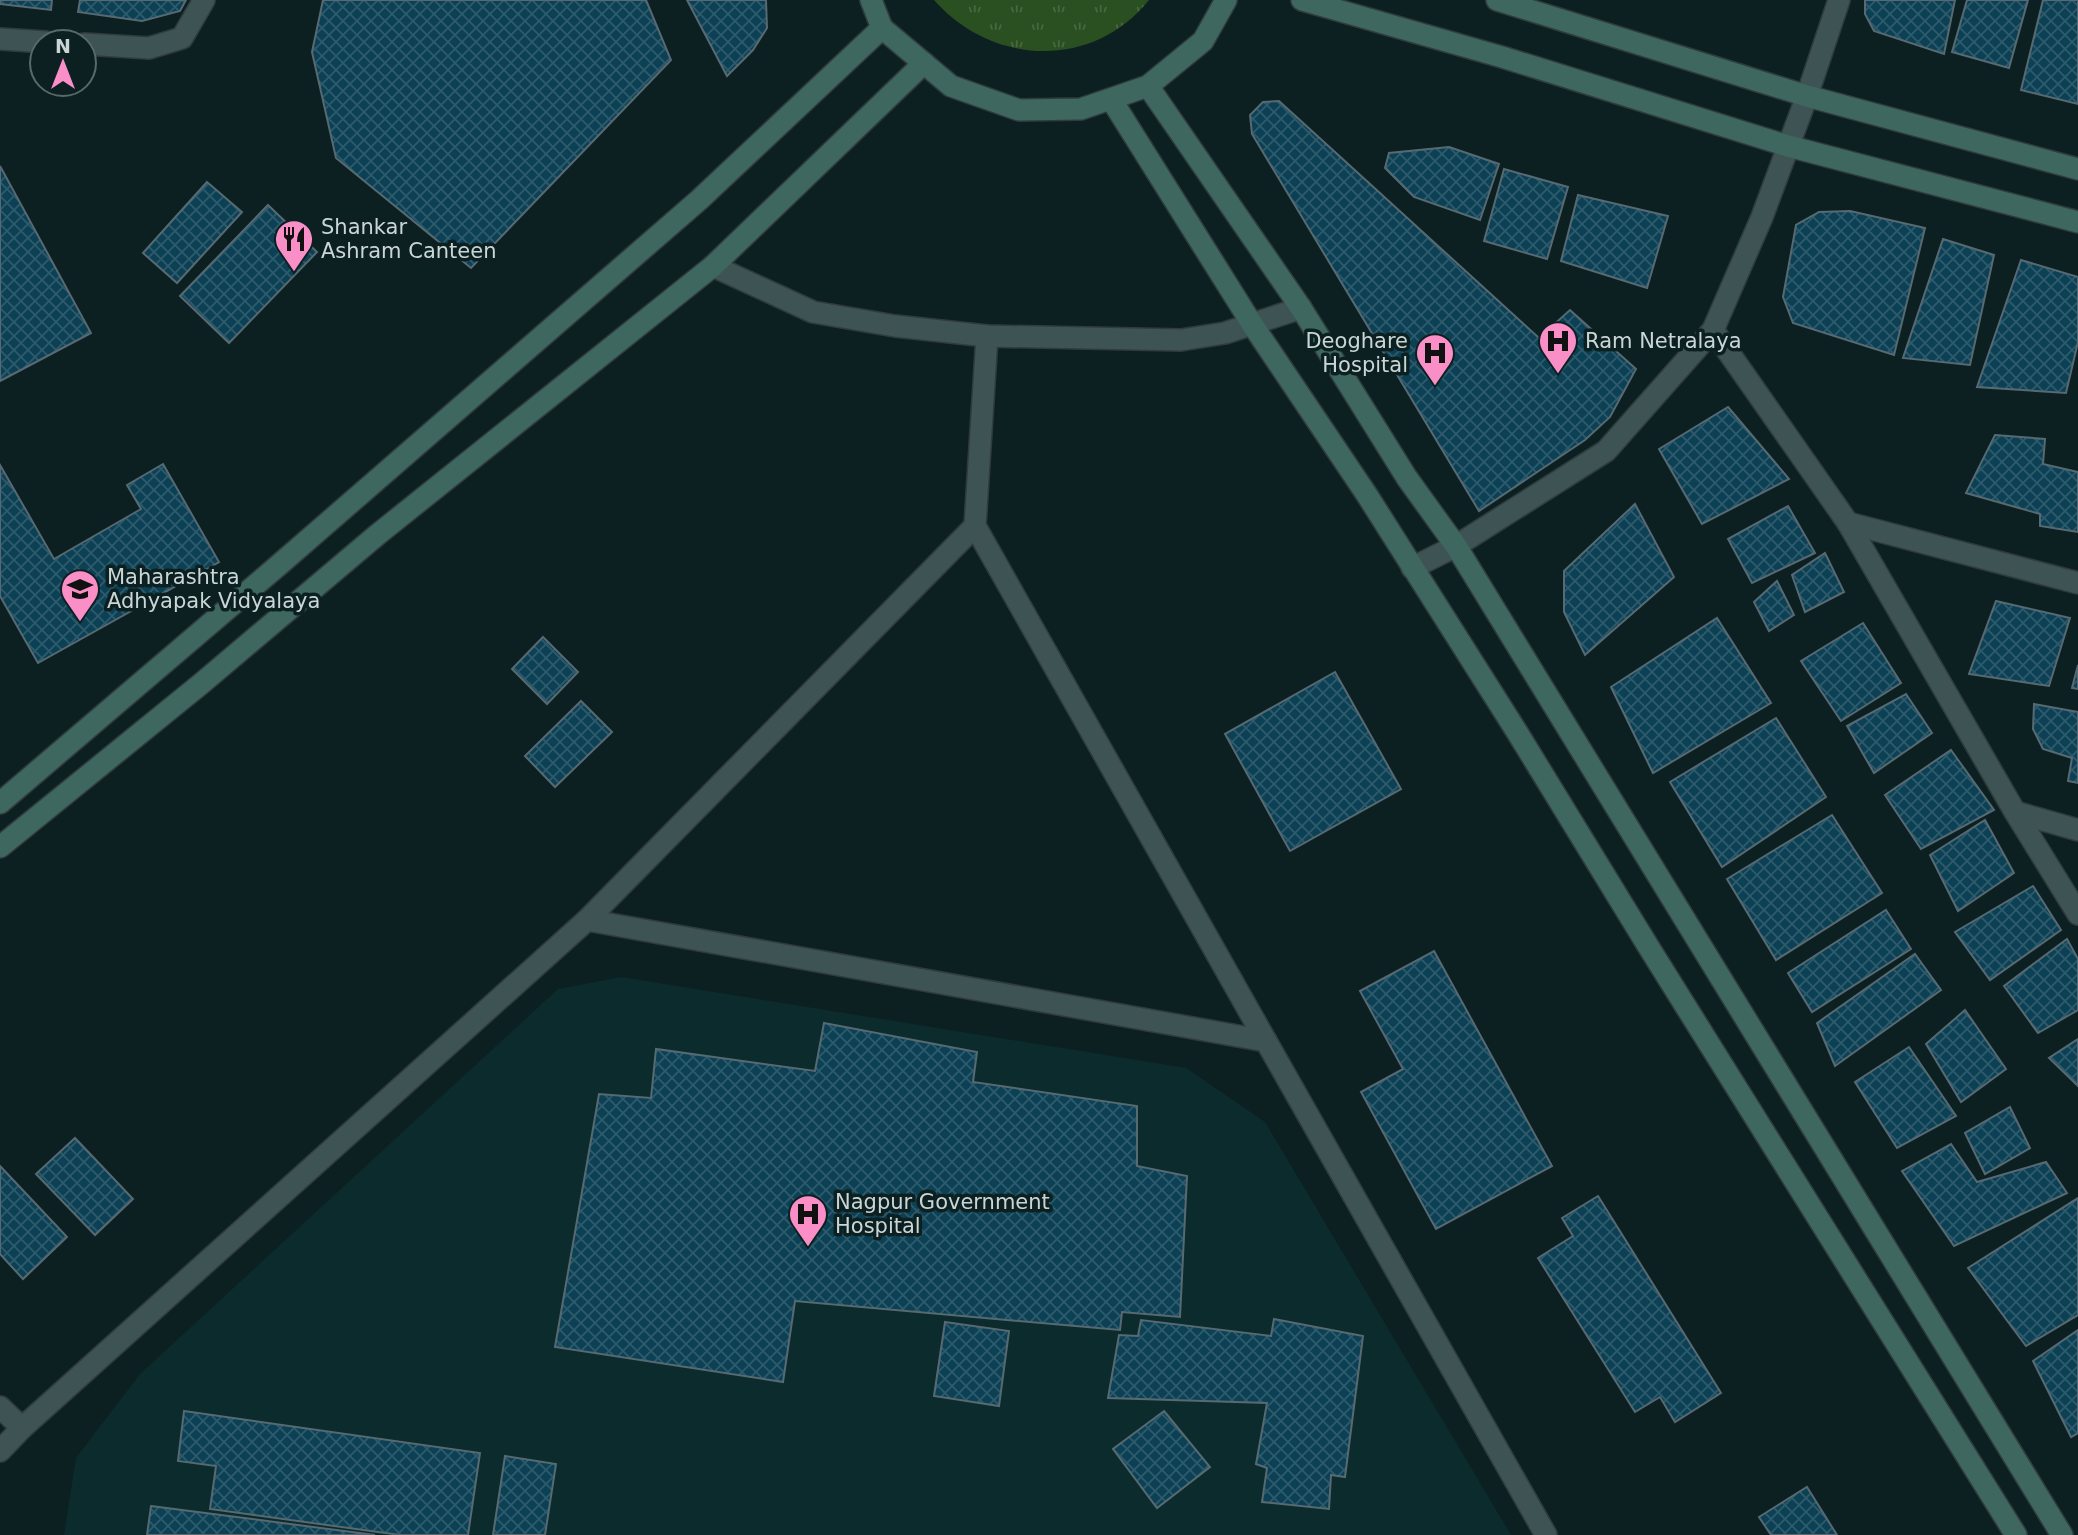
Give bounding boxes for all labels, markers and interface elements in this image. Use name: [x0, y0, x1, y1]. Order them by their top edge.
north arrow: [28, 28, 98, 98]
text: N: [55, 35, 71, 57]
place label: Shankar Ashram Canteen: [321, 215, 496, 263]
restaurant icon: Shankar Ashram Canteen: [273, 218, 315, 273]
hospital icon: Ram Netralaya: [1537, 320, 1579, 375]
place label: Deoghare Hospital: [1305, 329, 1408, 377]
place label: Ram Netralaya: [1585, 329, 1742, 353]
hospital icon: Deoghare Hospital: [1414, 332, 1456, 387]
place label: Maharashtra Adhyapak Vidyalaya: [107, 565, 320, 613]
school or university icon: Maharashtra Adhyapak Vidyalaya: [59, 568, 101, 623]
place label: Nagpur Government Hospital: [835, 1190, 1050, 1238]
hospital icon: Nagpur Government Hospital: [787, 1193, 829, 1248]

